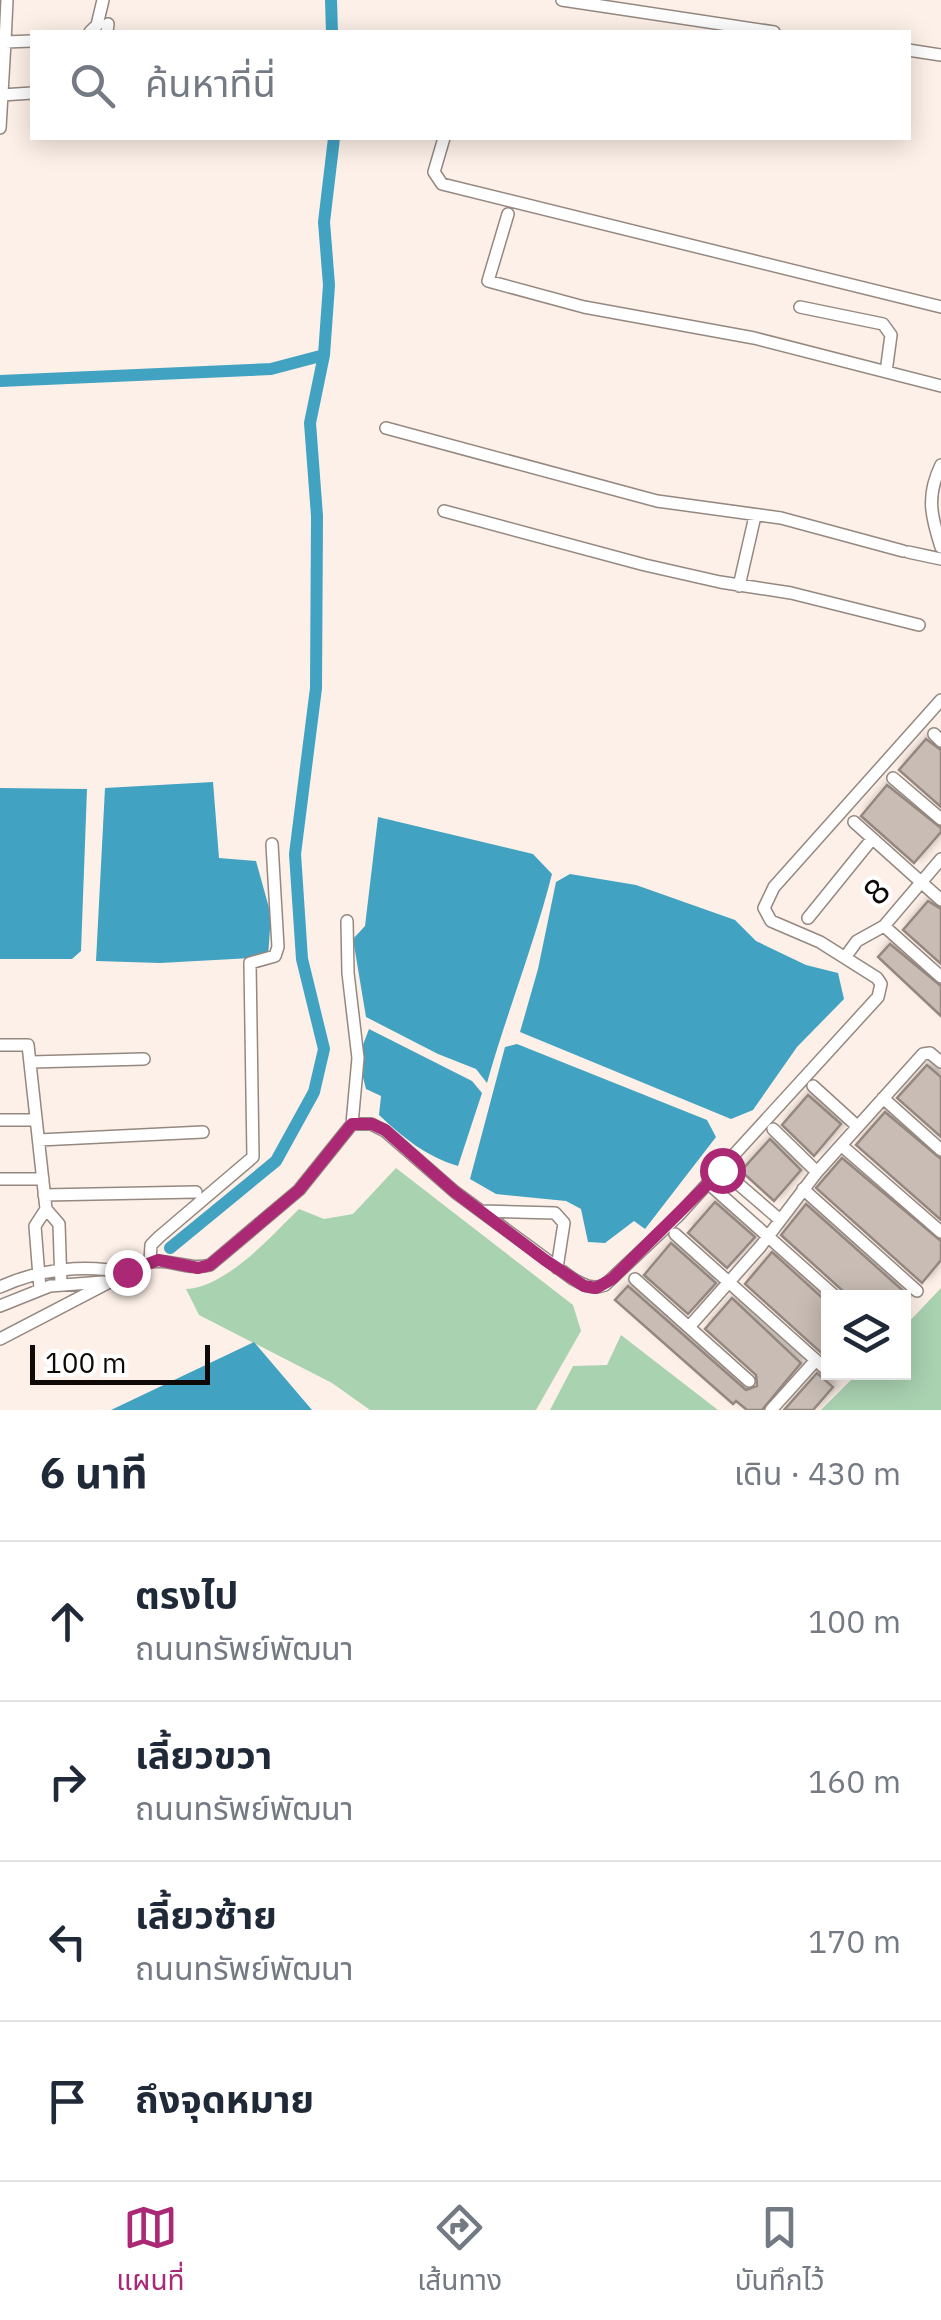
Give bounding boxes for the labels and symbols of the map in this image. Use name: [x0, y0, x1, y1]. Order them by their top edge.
street label: 8: [852, 867, 900, 915]
route start: [700, 1148, 746, 1194]
route end: [105, 1250, 151, 1296]
scale bar: [30, 1340, 210, 1384]

